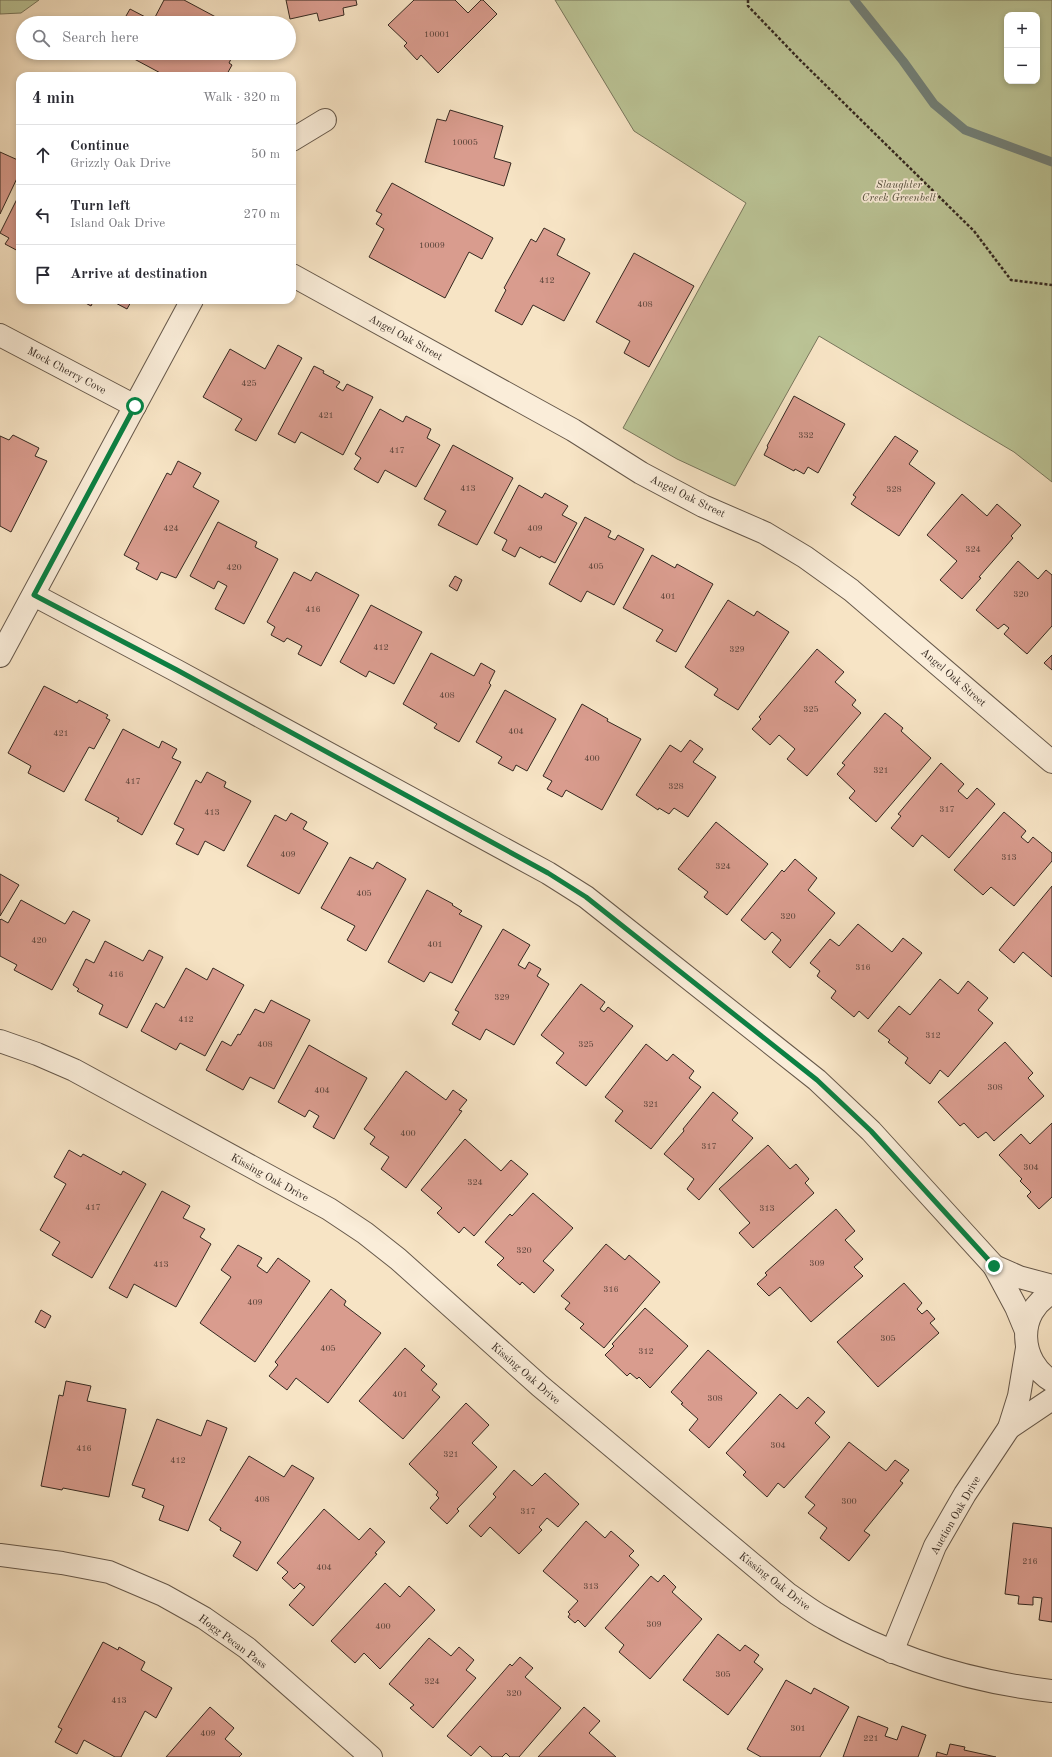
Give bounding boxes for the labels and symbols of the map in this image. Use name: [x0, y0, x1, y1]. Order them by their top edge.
house number: 10001: [424, 30, 450, 39]
house number: 10005: [452, 138, 478, 147]
park label: Slaughter Creek Greenbelt: [862, 180, 937, 204]
house number: 10009: [419, 241, 445, 250]
house number: 412: [539, 276, 555, 285]
house number: 408: [637, 300, 653, 309]
street label: Angel Oak Street: [367, 314, 444, 363]
street label: Mock Cherry Cove: [25, 346, 107, 397]
house number: 425: [241, 379, 257, 388]
route start: [126, 397, 144, 415]
house number: 421: [318, 411, 334, 420]
house number: 332: [798, 431, 814, 440]
house number: 417: [389, 446, 405, 455]
street label: Angel Oak Street: [648, 474, 727, 520]
house number: 413: [460, 484, 476, 493]
house number: 328: [886, 485, 902, 494]
house number: 424: [163, 524, 179, 533]
house number: 409: [527, 524, 543, 533]
house number: 324: [965, 545, 981, 554]
house number: 405: [588, 562, 604, 571]
house number: 420: [226, 563, 242, 572]
house number: 320: [1013, 590, 1029, 599]
house number: 401: [660, 592, 676, 601]
house number: 416: [305, 605, 321, 614]
house number: 412: [373, 643, 389, 652]
house number: 329: [729, 645, 745, 654]
street label: Angel Oak Street: [918, 647, 988, 709]
house number: 408: [439, 691, 455, 700]
house number: 325: [803, 705, 819, 714]
house number: 404: [508, 727, 524, 736]
house number: 421: [53, 729, 69, 738]
house number: 400: [584, 754, 600, 763]
house number: 321: [873, 766, 889, 775]
house number: 417: [125, 777, 141, 786]
house number: 328: [668, 782, 684, 791]
house number: 317: [939, 805, 955, 814]
house number: 413: [204, 808, 220, 817]
house number: 409: [280, 850, 296, 859]
house number: 313: [1001, 853, 1017, 862]
house number: 324: [715, 862, 731, 871]
house number: 405: [356, 889, 372, 898]
house number: 320: [780, 912, 796, 921]
house number: 420: [31, 936, 47, 945]
house number: 401: [427, 940, 443, 949]
house number: 316: [855, 963, 871, 972]
house number: 416: [108, 970, 124, 979]
house number: 329: [494, 993, 510, 1002]
house number: 412: [178, 1015, 194, 1024]
house number: 312: [925, 1031, 941, 1040]
house number: 408: [257, 1040, 273, 1049]
house number: 325: [578, 1040, 594, 1049]
house number: 308: [987, 1083, 1003, 1092]
house number: 404: [314, 1086, 330, 1095]
house number: 321: [643, 1100, 659, 1109]
house number: 400: [400, 1129, 416, 1138]
house number: 317: [701, 1142, 717, 1151]
street label: Kissing Oak Drive: [229, 1152, 310, 1204]
house number: 304: [1023, 1163, 1039, 1172]
house number: 324: [467, 1178, 483, 1187]
house number: 417: [85, 1203, 101, 1212]
house number: 313: [759, 1204, 775, 1213]
house number: 320: [516, 1246, 532, 1255]
route end: [985, 1257, 1003, 1275]
house number: 309: [809, 1259, 825, 1268]
house number: 413: [153, 1260, 169, 1269]
house number: 316: [603, 1285, 619, 1294]
house number: 409: [247, 1298, 263, 1307]
house number: 305: [880, 1334, 896, 1343]
street label: Kissing Oak Drive: [489, 1341, 562, 1407]
house number: 405: [320, 1344, 336, 1353]
house number: 312: [638, 1347, 654, 1356]
house number: 401: [392, 1390, 408, 1399]
house number: 308: [707, 1394, 723, 1403]
house number: 304: [770, 1441, 786, 1450]
house number: 416: [76, 1444, 92, 1453]
house number: 321: [443, 1450, 459, 1459]
house number: 412: [170, 1456, 186, 1465]
street label: Auction Oak Drive: [929, 1475, 983, 1557]
house number: 408: [254, 1495, 270, 1504]
house number: 300: [841, 1497, 857, 1506]
house number: 317: [520, 1507, 536, 1516]
street label: Kissing Oak Drive: [736, 1551, 812, 1613]
house number: 216: [1022, 1557, 1038, 1566]
house number: 404: [316, 1563, 332, 1572]
house number: 313: [583, 1582, 599, 1591]
street label: Hogg Pecan Pass: [196, 1613, 268, 1671]
house number: 309: [646, 1620, 662, 1629]
house number: 400: [375, 1622, 391, 1631]
house number: 305: [715, 1670, 731, 1679]
house number: 324: [424, 1677, 440, 1686]
house number: 320: [506, 1689, 522, 1698]
house number: 413: [111, 1696, 127, 1705]
house number: 301: [790, 1724, 806, 1733]
house number: 409: [200, 1729, 216, 1738]
house number: 221: [863, 1734, 879, 1743]

